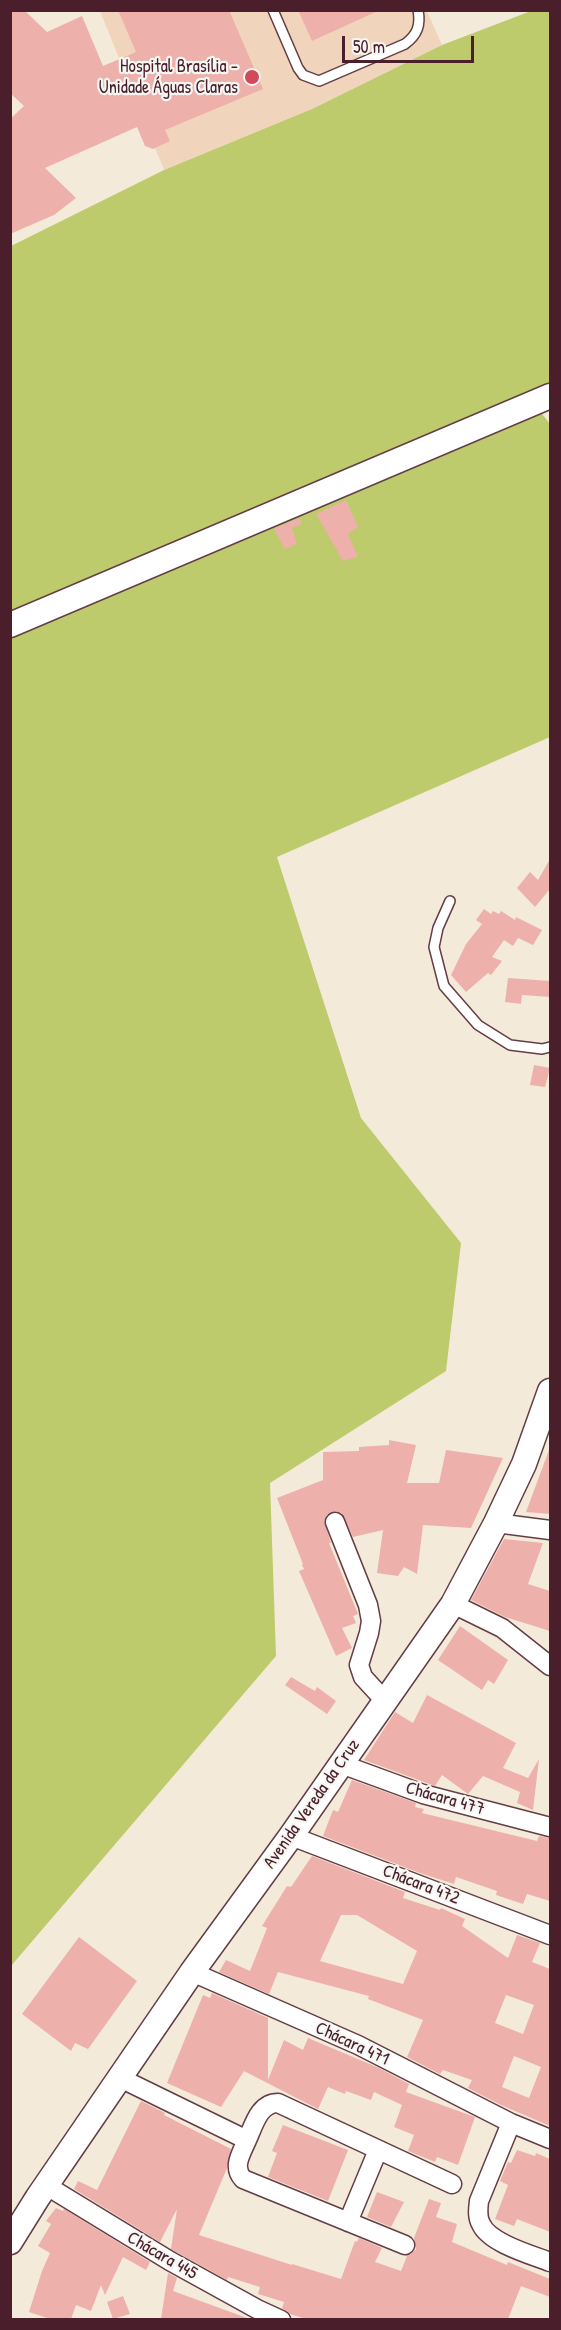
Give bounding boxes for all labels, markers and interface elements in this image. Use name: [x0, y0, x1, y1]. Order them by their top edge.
scale bar: [345, 24, 477, 62]
text: 50 m: [353, 34, 385, 59]
place label: Hospital Brasília - Unidade Águas Claras: [99, 56, 238, 98]
marker: Hospital Brasília - Unidade Águas Claras: [243, 68, 261, 86]
street label: Avenida Vereda da Cruz: [259, 1735, 365, 1873]
street label: Chácara 477: [403, 1777, 487, 1821]
street label: Chácara 472: [379, 1860, 463, 1910]
street label: Chácara 471: [312, 2018, 392, 2070]
street label: Chácara 445: [123, 2227, 201, 2285]

